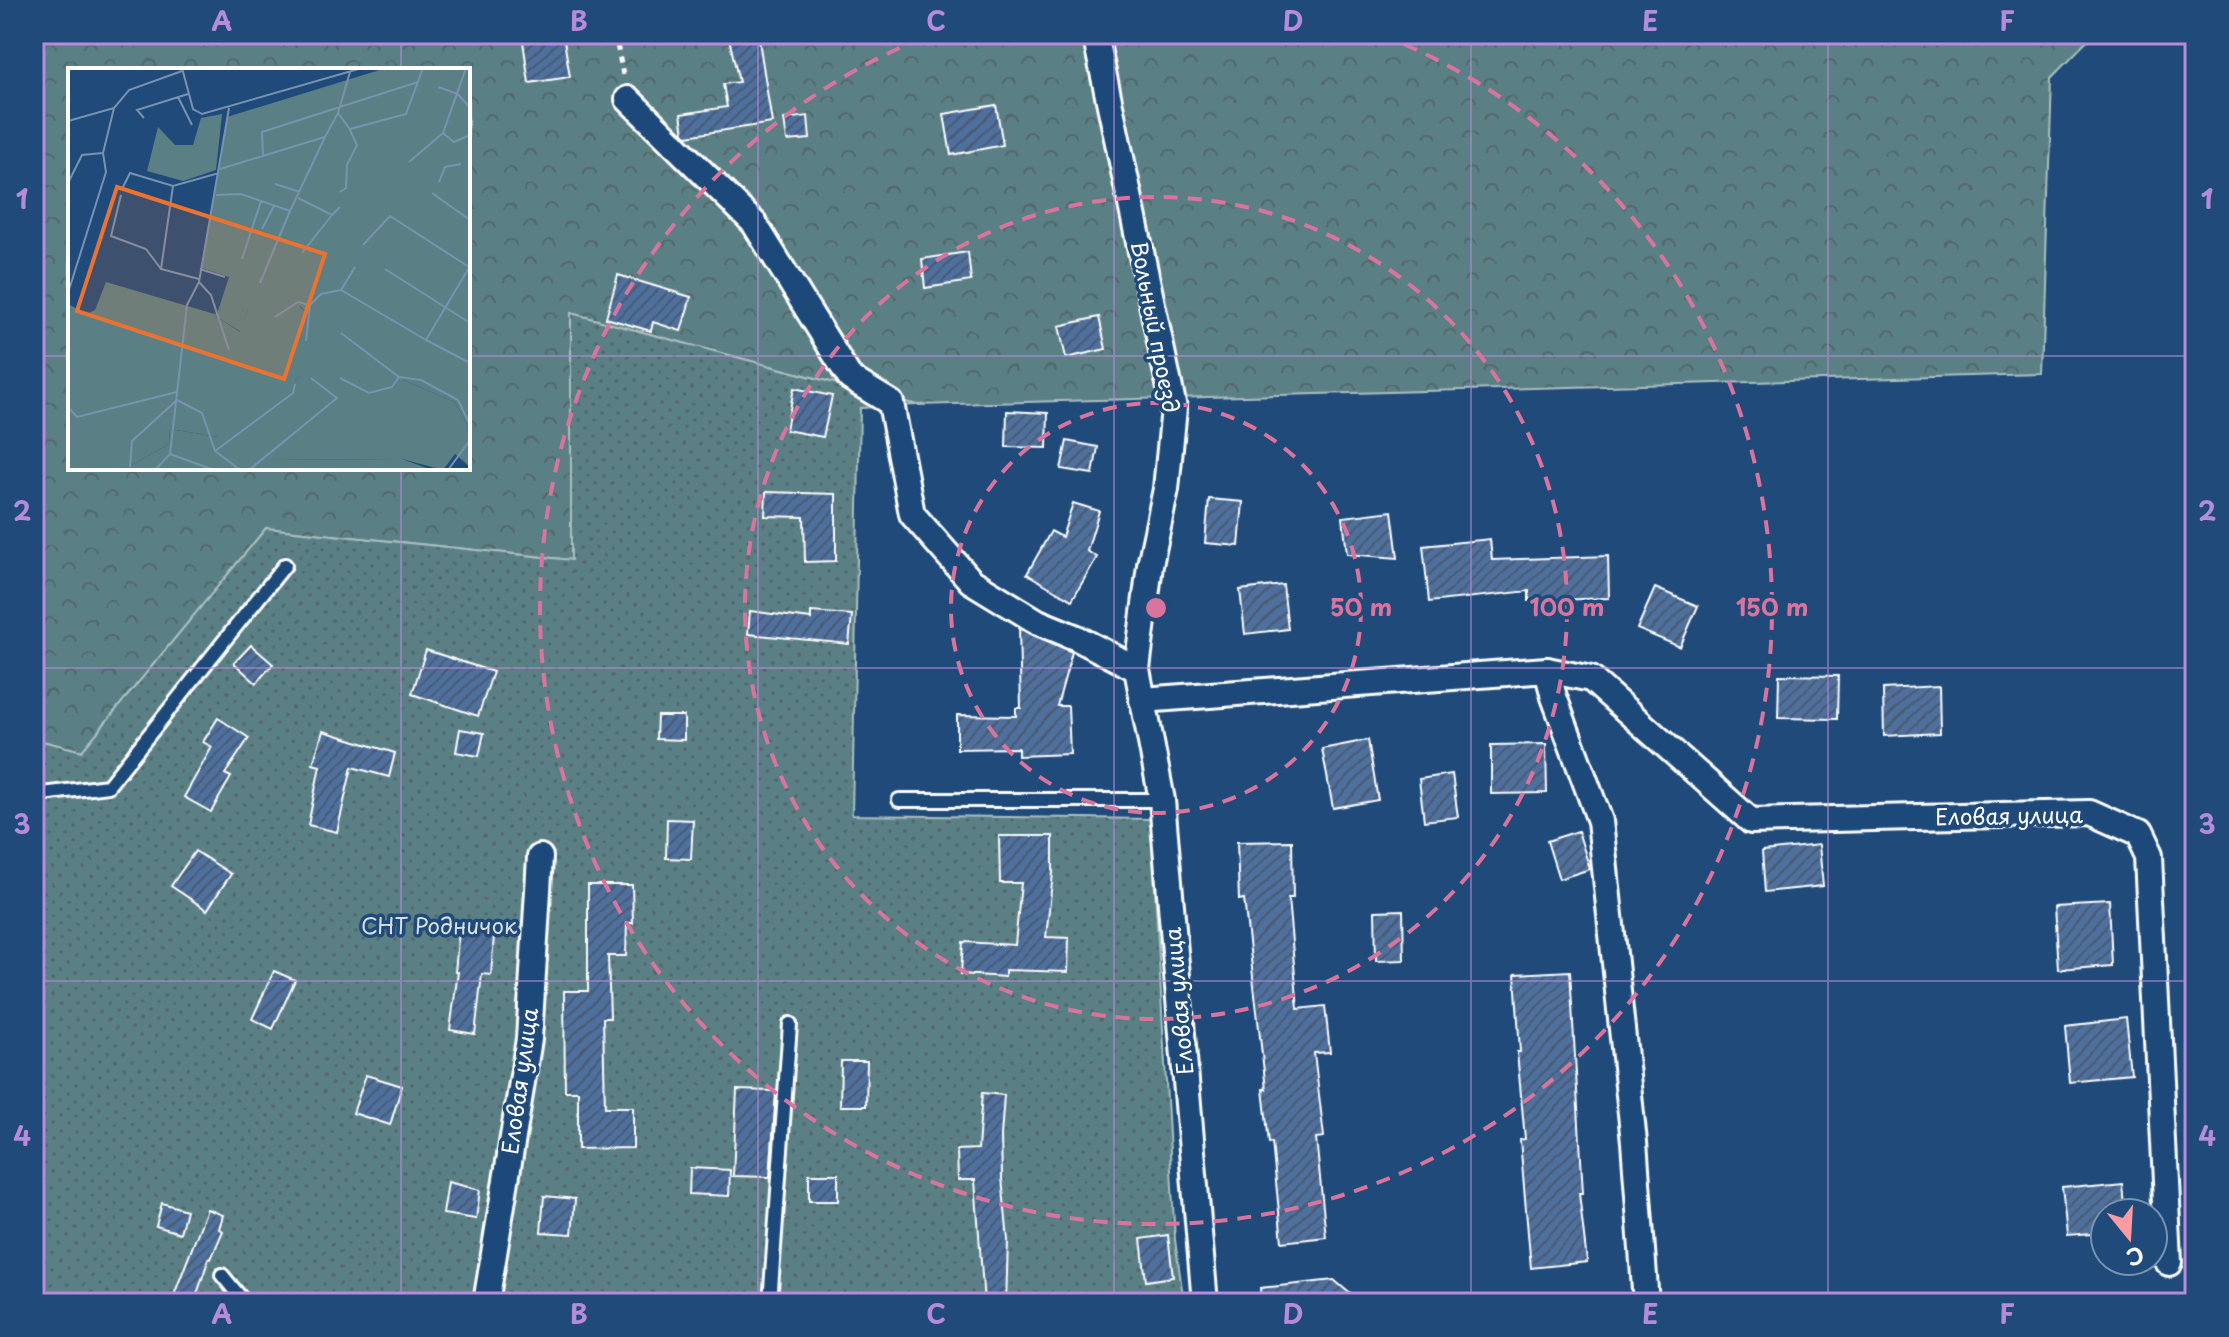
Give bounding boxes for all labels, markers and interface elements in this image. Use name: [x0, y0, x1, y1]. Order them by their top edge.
text: A: [212, 1, 232, 40]
text: B: [570, 1, 588, 40]
text: C: [926, 1, 946, 40]
text: D: [1283, 1, 1303, 40]
text: E: [1642, 1, 1658, 40]
text: F: [1999, 1, 2015, 40]
inset map: [68, 68, 470, 470]
text: 1: [16, 179, 28, 218]
text: 1: [2201, 179, 2213, 218]
street label: Вольный проезд: [1124, 238, 1189, 416]
text: 2: [13, 491, 31, 530]
text: 2: [2198, 491, 2216, 530]
text: 50 m: [1330, 588, 1392, 624]
text: 100 m: [1530, 588, 1604, 624]
text: 150 m: [1736, 588, 1808, 624]
centre of rings: [1142, 594, 1170, 622]
street label: Еловая улица: [1935, 797, 2083, 832]
text: 3: [13, 804, 31, 843]
text: 3: [2198, 804, 2216, 843]
park label: СНТ Родничок: [361, 908, 518, 941]
street label: Еловая улица: [1155, 926, 1200, 1076]
street label: Еловая улица: [492, 1005, 545, 1156]
text: 4: [13, 1116, 31, 1155]
text: 4: [2198, 1116, 2216, 1155]
north arrow: [2089, 1197, 2169, 1277]
text: С: [2123, 1239, 2149, 1276]
text: A: [212, 1294, 232, 1333]
text: B: [570, 1294, 588, 1333]
text: C: [926, 1294, 946, 1333]
text: D: [1283, 1294, 1303, 1333]
text: E: [1642, 1294, 1658, 1333]
text: F: [1999, 1294, 2015, 1333]

